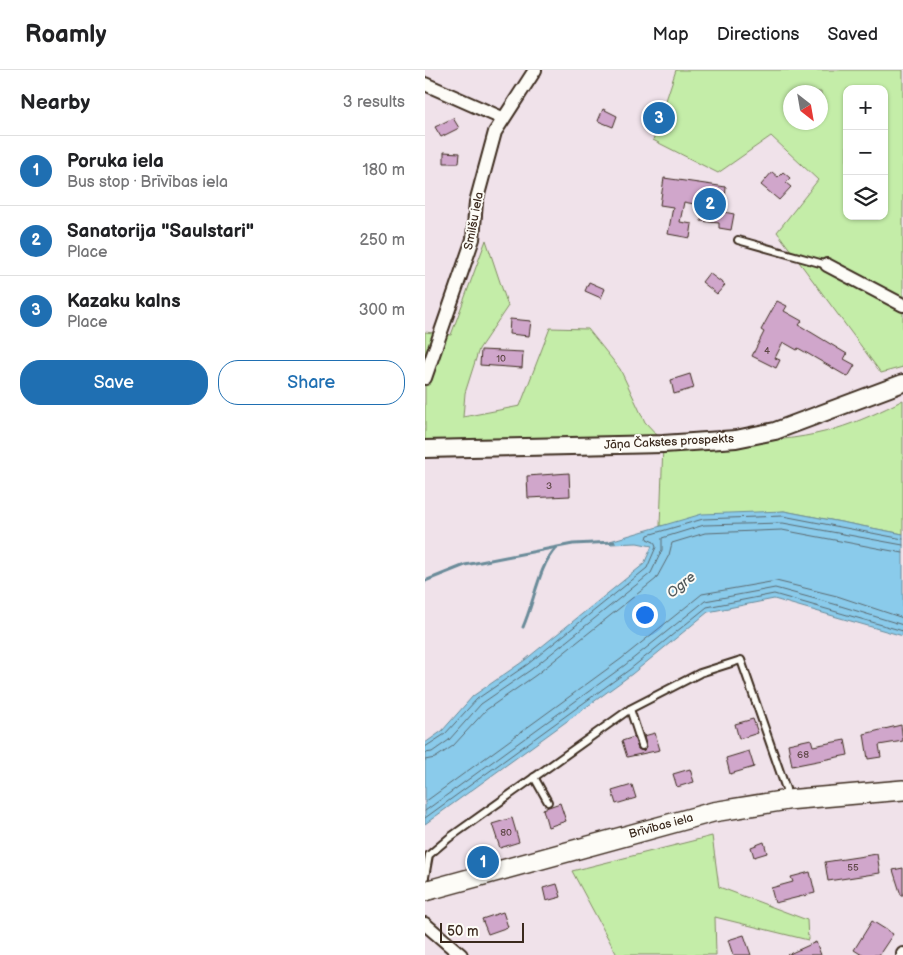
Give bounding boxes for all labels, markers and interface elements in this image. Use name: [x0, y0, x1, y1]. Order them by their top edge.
text: Roamly: [25, 20, 106, 49]
text: Map: [653, 24, 689, 45]
text: Directions: [717, 24, 799, 45]
text: Saved: [827, 24, 878, 45]
north arrow: [783, 85, 828, 130]
map controls: [843, 85, 888, 220]
button: +: [843, 85, 888, 130]
text: Nearby: [20, 90, 90, 115]
text: 3 results: [343, 93, 405, 112]
pin: 3: [643, 99, 675, 137]
button: −: [843, 130, 888, 175]
text: Poruka iela: [67, 150, 164, 173]
text: 1: [33, 161, 39, 180]
text: 180 m: [363, 161, 405, 180]
text: Bus stop · Brīvības iela: [67, 173, 228, 192]
button: layers: [843, 175, 888, 220]
pin: 2: [694, 185, 726, 223]
street label: Smilšu iela: [461, 191, 487, 251]
text: Sanatorija "Saulstari": [67, 220, 254, 243]
text: 2: [31, 231, 41, 250]
text: 250 m: [359, 231, 405, 250]
text: Place: [67, 243, 108, 262]
text: Kazaku kalns: [67, 290, 181, 313]
text: 3: [31, 301, 41, 320]
text: 300 m: [359, 301, 405, 320]
text: Place: [67, 313, 108, 332]
house number: 4: [764, 345, 770, 357]
house number: 10: [496, 353, 506, 365]
button: Save: [20, 360, 208, 405]
button: Share: [218, 360, 405, 405]
street label: Jāņa Čakstes prospekts: [604, 429, 734, 453]
house number: 3: [546, 480, 552, 492]
water label: Ogre: [663, 568, 699, 602]
your location: [632, 602, 658, 628]
house number: 68: [797, 749, 809, 761]
street label: Brīvības iela: [627, 810, 695, 842]
house number: 80: [500, 827, 512, 839]
pin: 1: [467, 843, 499, 881]
house number: 55: [847, 862, 859, 874]
scale bar: [440, 920, 524, 943]
text: 50 m: [447, 923, 479, 940]

